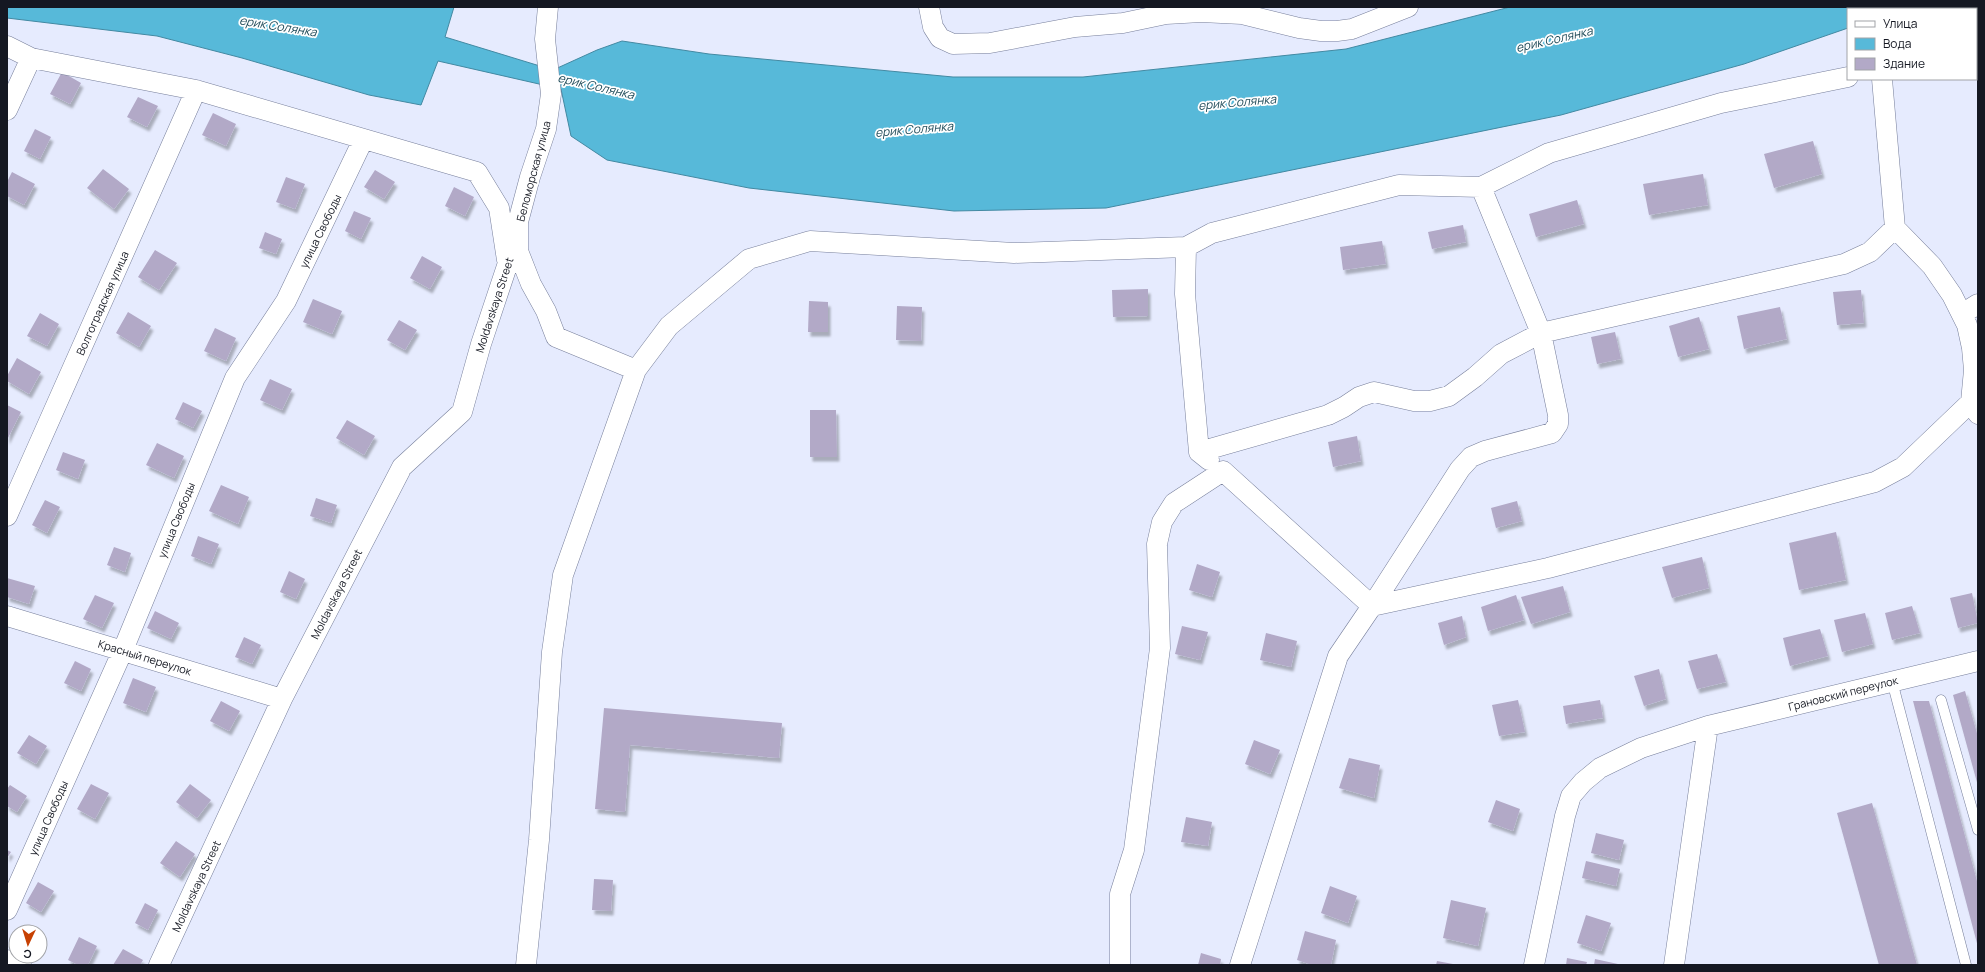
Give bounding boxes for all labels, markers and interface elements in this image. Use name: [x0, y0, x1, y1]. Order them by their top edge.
legend: [1847, 8, 1977, 80]
water label: ерик Солянка: [238, 11, 319, 41]
text: Улица: [1883, 15, 1917, 32]
water label: ерик Солянка: [1514, 22, 1595, 56]
text: Вода: [1883, 35, 1911, 52]
text: Здание: [1883, 55, 1925, 72]
water label: ерик Солянка: [556, 69, 637, 103]
water label: ерик Солянка: [1197, 90, 1278, 114]
water label: ерик Солянка: [874, 117, 955, 141]
street label: Беломорская улица: [512, 119, 554, 223]
street label: улица Свободы: [296, 192, 344, 270]
street label: Волгоградская улица: [72, 249, 132, 357]
street label: Moldavskaya Street: [472, 255, 516, 355]
street label: улица Свободы: [154, 480, 198, 560]
street label: Moldavskaya Street: [307, 546, 365, 642]
street label: Красный переулок: [96, 636, 194, 679]
street label: Грановский переулок: [1787, 672, 1900, 714]
street label: улица Свободы: [25, 778, 71, 858]
street label: Moldavskaya Street: [168, 838, 224, 934]
north arrow: [8, 924, 48, 964]
text: С: [23, 947, 32, 962]

